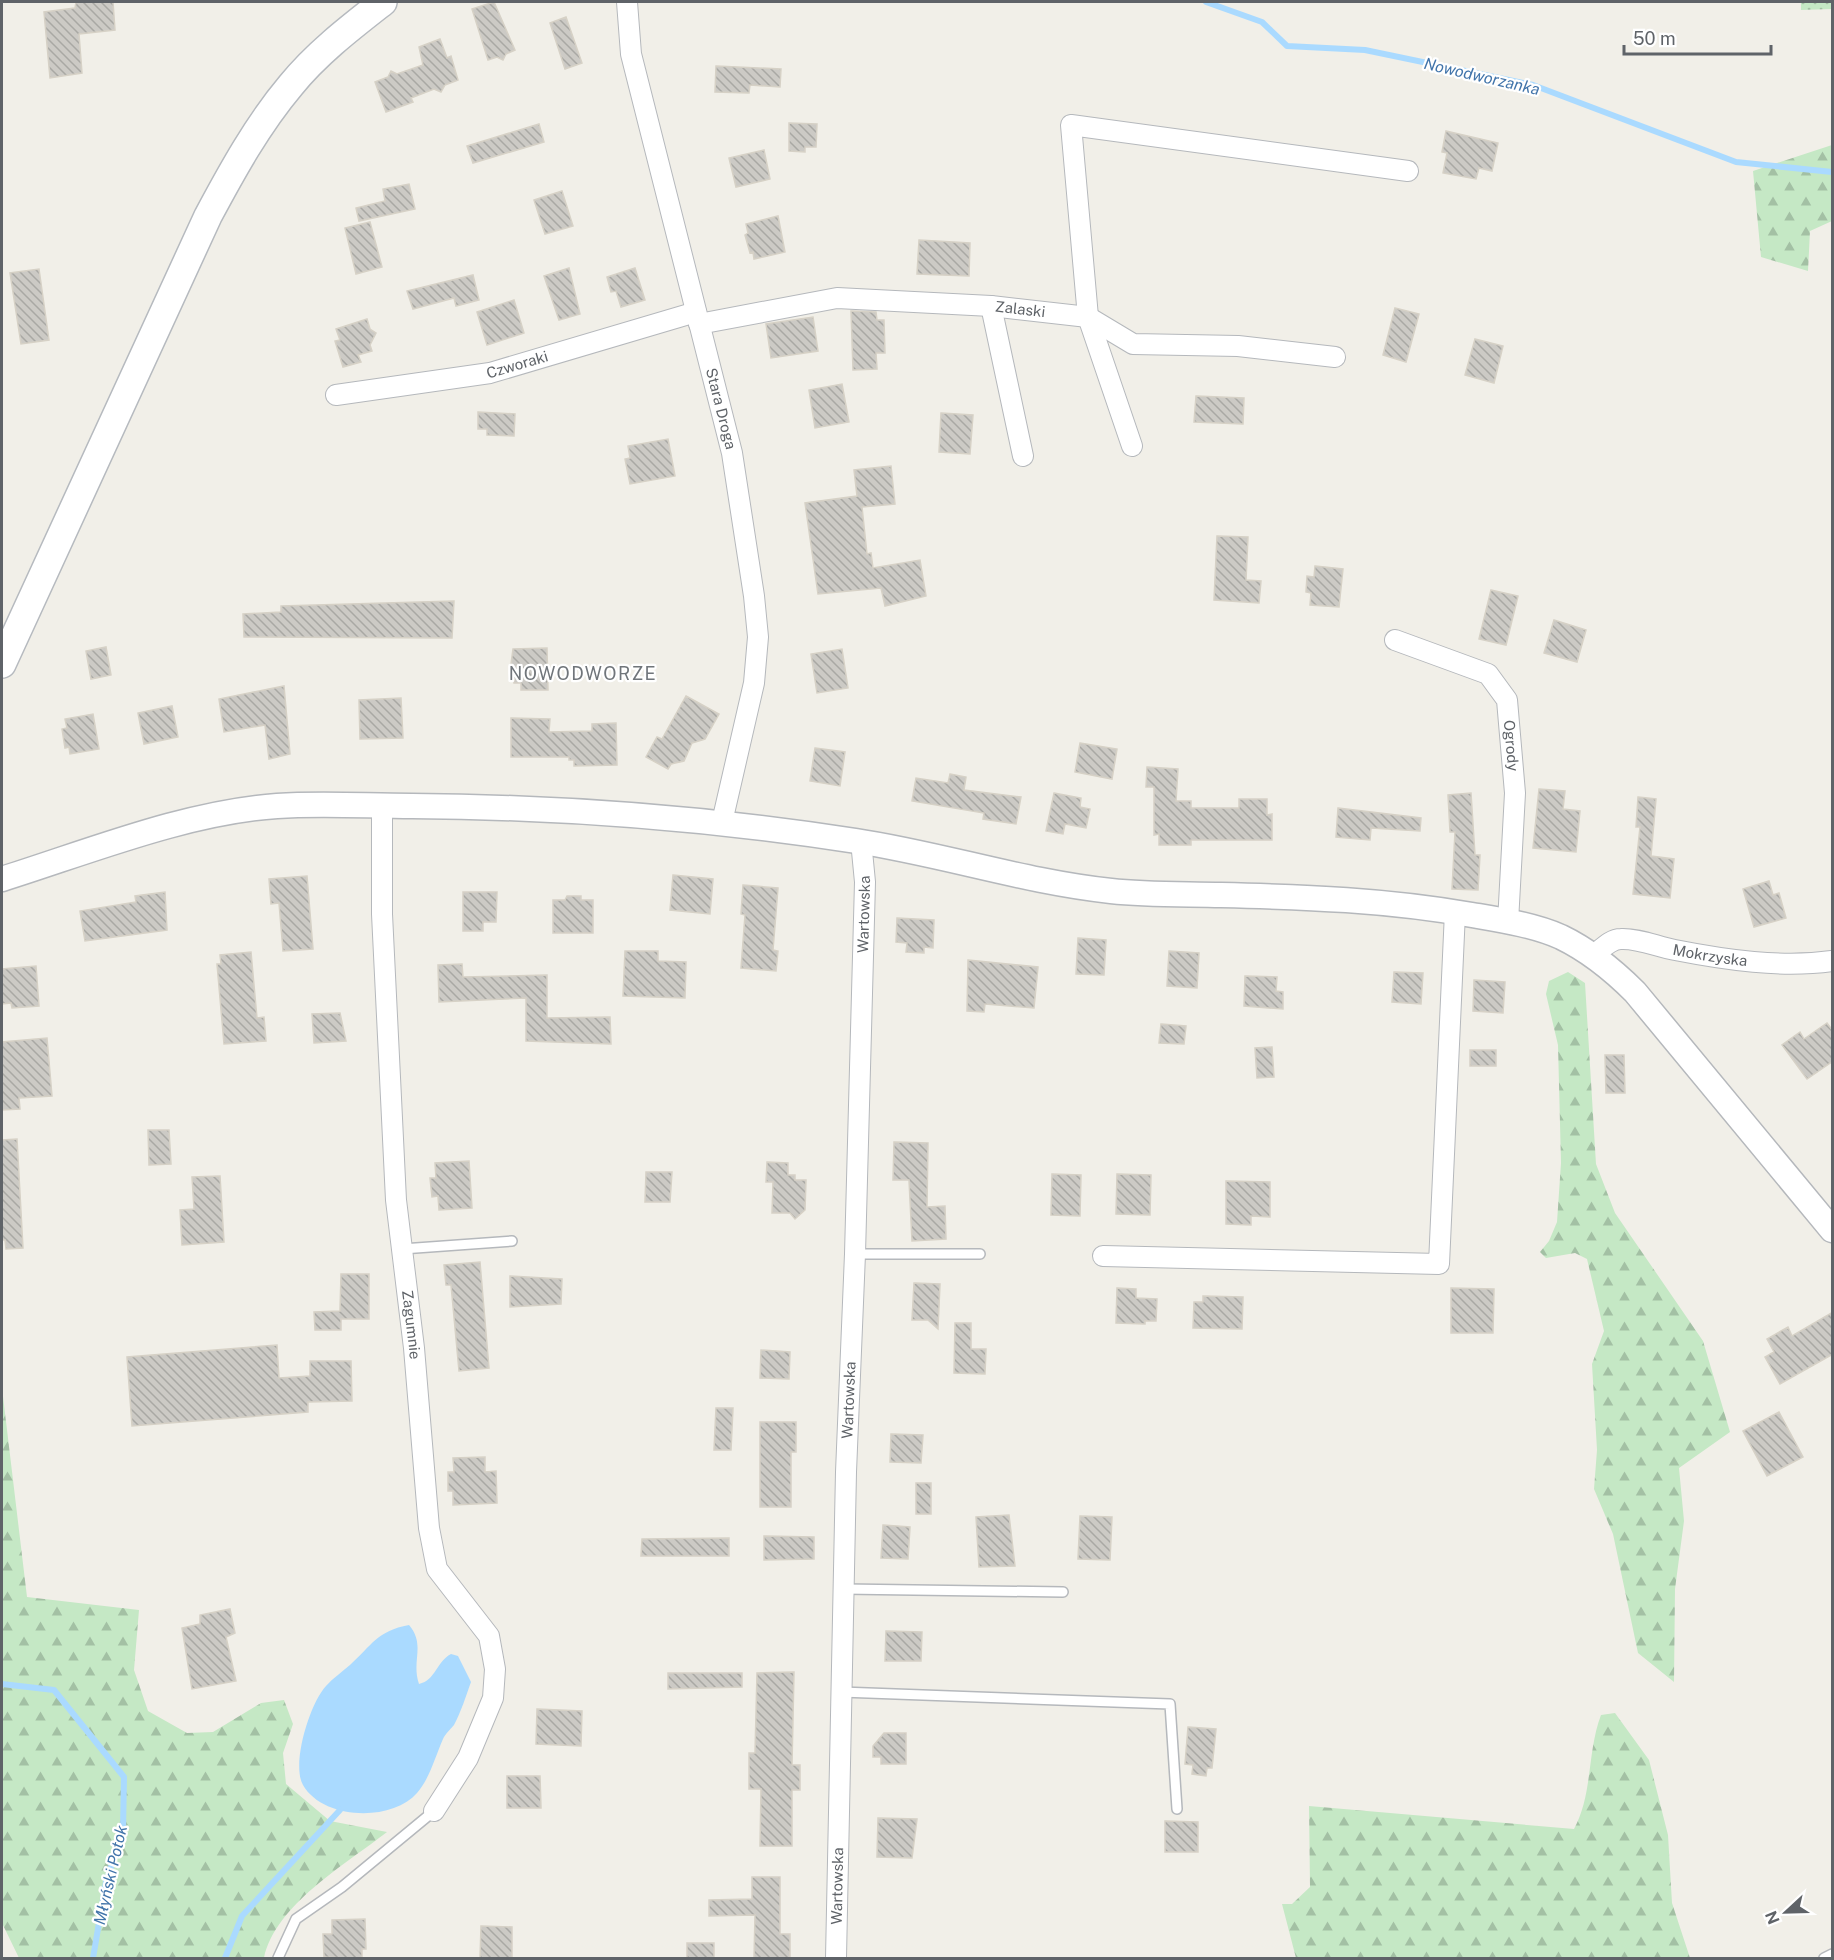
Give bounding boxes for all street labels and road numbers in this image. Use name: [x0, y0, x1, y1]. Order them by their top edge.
street label: Zalaski: [994, 298, 1046, 320]
street label: Czworaki: [484, 347, 550, 382]
street label: Stara Droga: [703, 366, 740, 451]
street label: Ogrody: [1501, 719, 1522, 772]
street label: Wartowska: [854, 875, 873, 953]
street label: Mokrzyska: [1672, 941, 1748, 969]
street label: Zagumnie: [399, 1289, 424, 1360]
street label: Wartowska: [838, 1361, 859, 1439]
street label: Wartowska: [828, 1847, 846, 1925]

